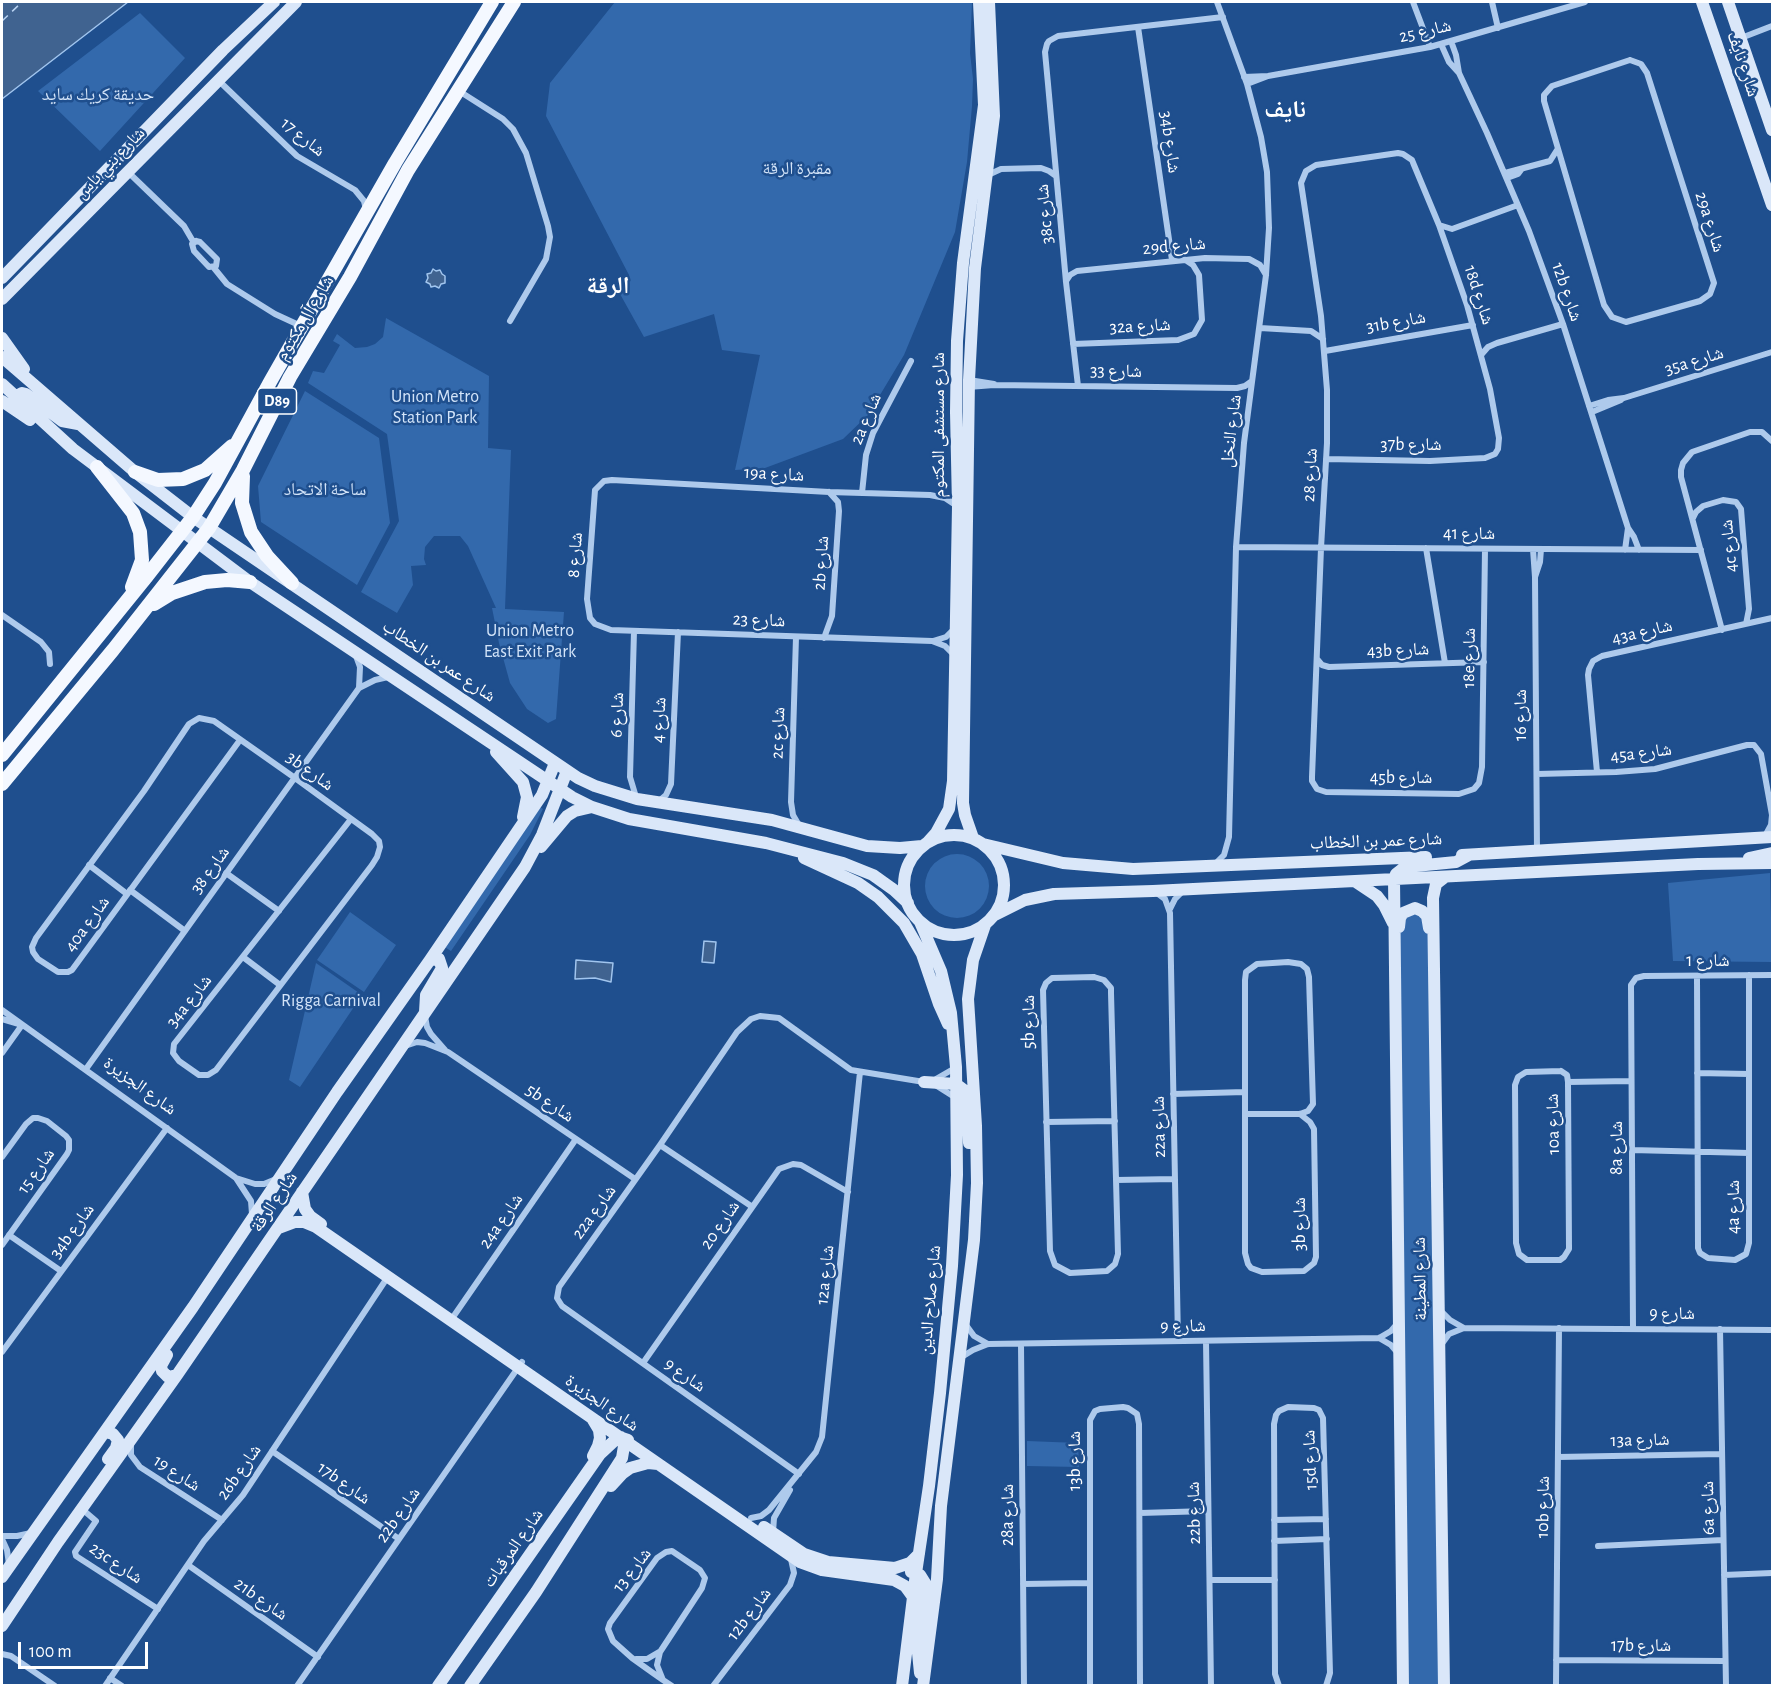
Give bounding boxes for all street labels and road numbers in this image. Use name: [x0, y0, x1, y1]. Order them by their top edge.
street label: شارع 25: [1397, 15, 1453, 47]
street label: شارع نايف: [1722, 29, 1764, 99]
street label: 34b شارع: [1155, 110, 1185, 174]
street label: شارع 17: [276, 113, 330, 161]
street label: شارع بني ياس: [70, 123, 150, 203]
street label: 38c شارع: [1032, 183, 1058, 245]
street label: 29a شارع: [1690, 189, 1730, 255]
street label: 29d شارع: [1142, 232, 1206, 260]
street label: 12b شارع: [1547, 260, 1587, 324]
street label: 18d شارع: [1459, 263, 1499, 327]
street label: شارع آل مكتوم: [271, 272, 339, 364]
street label: 31b شارع: [1365, 306, 1427, 338]
street label: 32a شارع: [1109, 314, 1171, 338]
street label: 35a شارع: [1662, 342, 1726, 380]
street label: شارع مستشفى المكتوم: [928, 352, 950, 498]
street label: شارع 33: [1090, 360, 1142, 382]
road number: D89: [258, 388, 296, 414]
street label: 2a شارع: [846, 390, 886, 448]
street label: شارع النخل: [1216, 393, 1246, 469]
street label: 37b شارع: [1380, 434, 1442, 456]
street label: شارع 28: [1298, 448, 1322, 502]
street label: 19a شارع: [743, 462, 805, 486]
street label: 4c شارع: [1716, 519, 1742, 573]
street label: شارع 41: [1443, 523, 1495, 545]
street label: شارع 8: [563, 531, 587, 579]
street label: 2b شارع: [808, 535, 834, 591]
street label: شارع 23: [732, 608, 786, 632]
street label: شارع عمر بن الخطاب: [378, 615, 500, 707]
street label: 43a شارع: [1610, 615, 1674, 649]
street label: 18e شارع: [1458, 628, 1480, 688]
street label: 43b شارع: [1366, 638, 1430, 662]
street label: شارع 16: [1510, 689, 1532, 741]
street label: شارع 6: [605, 692, 629, 738]
street label: شارع 4: [647, 697, 671, 743]
street label: 2c شارع: [766, 706, 790, 760]
street label: 45a شارع: [1609, 739, 1673, 767]
street label: 3b شارع: [282, 746, 338, 796]
street label: 45b شارع: [1370, 767, 1432, 789]
street label: شارع عمر بن الخطاب: [1310, 828, 1442, 854]
street label: شارع 38: [186, 842, 234, 898]
street label: 40a شارع: [60, 892, 114, 956]
street label: شارع 1: [1686, 950, 1730, 972]
street label: 34a شارع: [162, 970, 216, 1032]
street label: 5b شارع: [1018, 995, 1040, 1049]
street label: شارع الجزيرة: [99, 1052, 181, 1120]
street label: 5b شارع: [522, 1079, 578, 1127]
street label: 10a شارع: [1542, 1093, 1564, 1155]
street label: 22a شارع: [1148, 1096, 1170, 1158]
street label: 8a شارع: [1606, 1121, 1628, 1175]
street label: شارع 15: [13, 1144, 59, 1198]
street label: شارع الرقة: [246, 1168, 302, 1236]
street label: 4a شارع: [1723, 1180, 1745, 1234]
street label: 22a شارع: [567, 1181, 621, 1243]
street label: 24a شارع: [474, 1189, 528, 1253]
street label: شارع 20: [695, 1196, 745, 1254]
street label: 3b شارع: [1289, 1197, 1311, 1251]
street label: 34b شارع: [45, 1199, 99, 1263]
street label: شارع المطينة: [1408, 1237, 1432, 1321]
street label: 12a شارع: [811, 1244, 839, 1306]
street label: شارع صلاح الدين: [914, 1244, 946, 1356]
street label: شارع 9: [1649, 1303, 1695, 1325]
street label: شارع 9: [1160, 1315, 1206, 1337]
street label: شارع 9: [660, 1353, 710, 1397]
street label: شارع الجزيرة: [561, 1370, 643, 1436]
street label: 13a شارع: [1610, 1429, 1670, 1451]
street label: 15d شارع: [1298, 1430, 1322, 1490]
street label: 13b شارع: [1064, 1431, 1086, 1491]
street label: 26b شارع: [212, 1440, 266, 1504]
street label: شارع 19: [149, 1450, 205, 1496]
street label: 17b شارع: [313, 1457, 375, 1509]
street label: 10b شارع: [1532, 1476, 1554, 1538]
street label: 22b شارع: [1183, 1481, 1205, 1545]
street label: 6a شارع: [1697, 1481, 1719, 1535]
street label: 22b شارع: [371, 1483, 425, 1547]
street label: 28a شارع: [997, 1484, 1019, 1546]
street label: شارع المرقبات: [478, 1504, 548, 1592]
street label: 23c شارع: [85, 1537, 147, 1589]
street label: شارع 13: [608, 1543, 656, 1597]
street label: 21b شارع: [230, 1573, 292, 1625]
street label: 12b شارع: [722, 1583, 776, 1645]
street label: 17b شارع: [1611, 1635, 1671, 1657]

